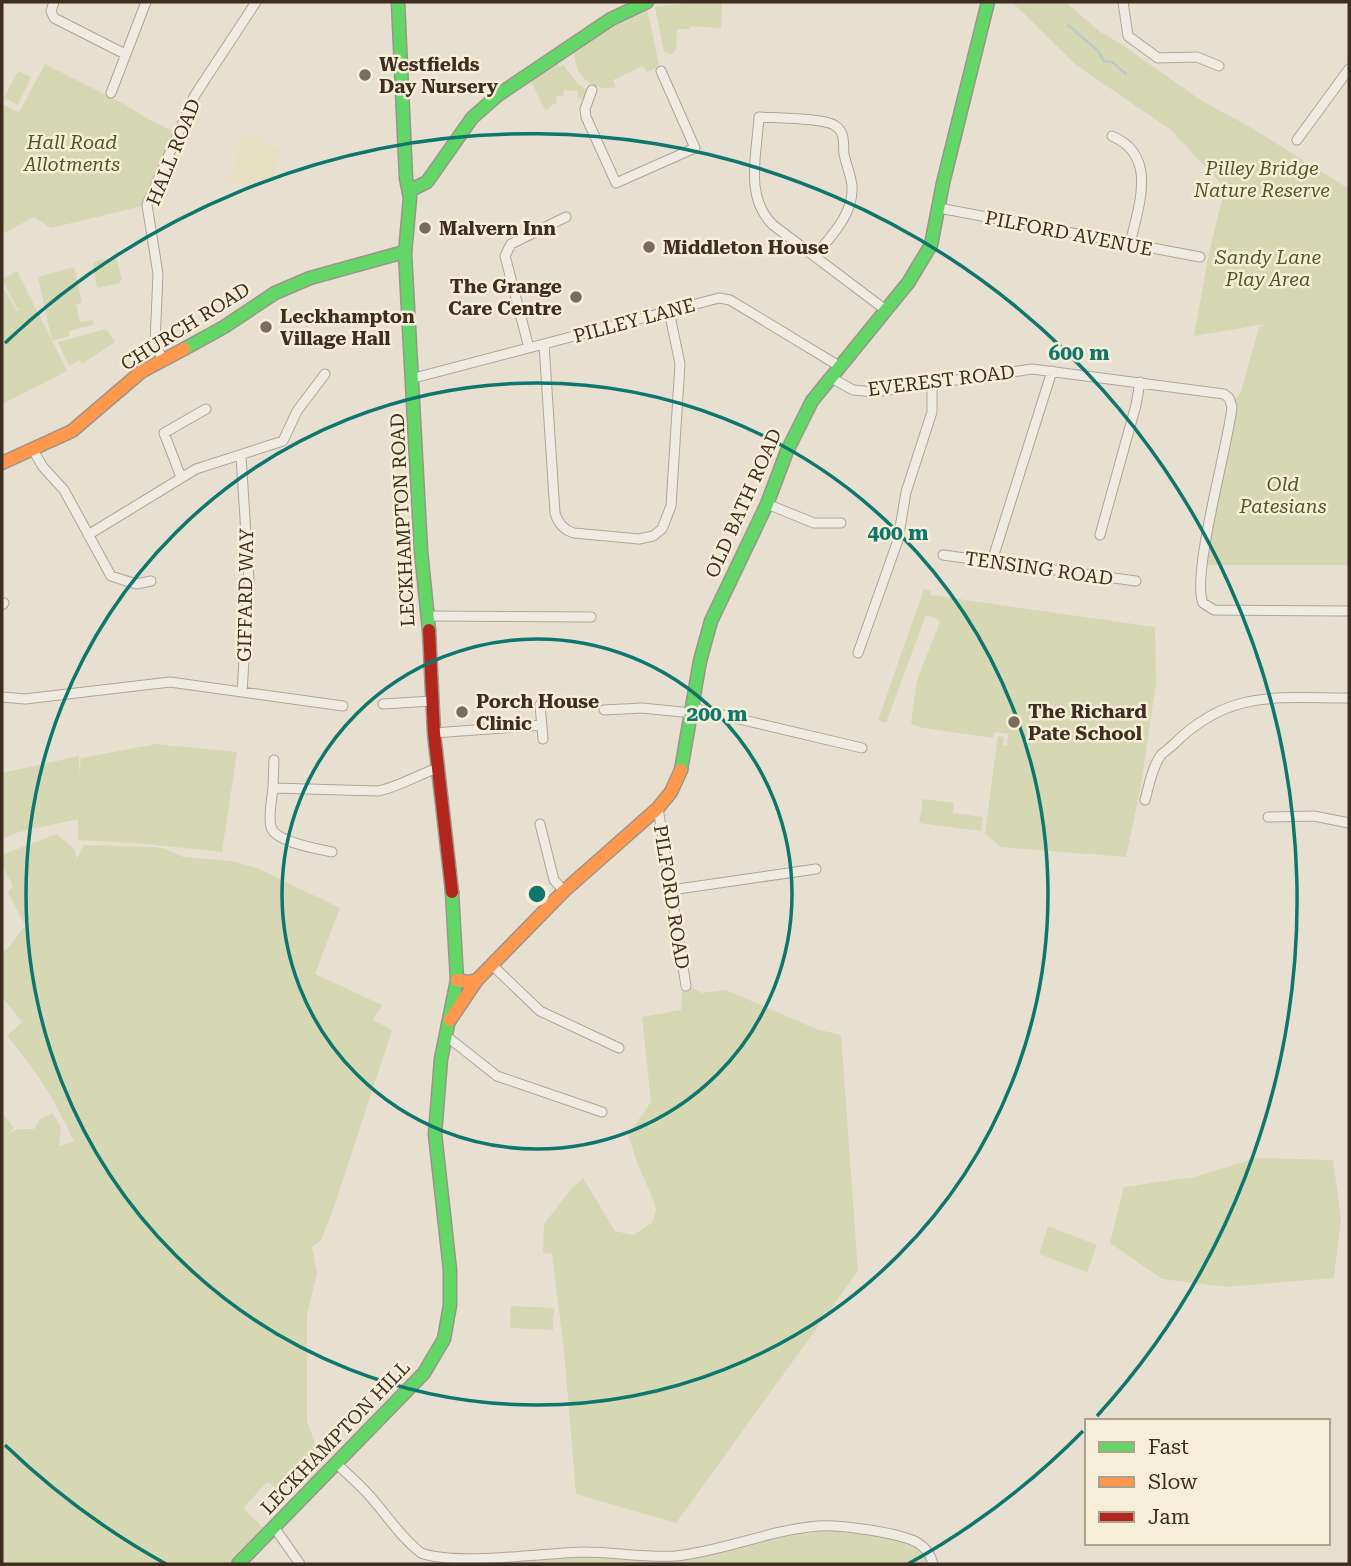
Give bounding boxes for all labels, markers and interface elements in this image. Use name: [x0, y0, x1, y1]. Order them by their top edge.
place label: Westfields Day Nursery: [379, 53, 498, 98]
marker: Westfields Day Nursery: [357, 67, 373, 83]
street label: HALL ROAD: [142, 95, 205, 209]
park label: Hall Road Allotments: [23, 131, 120, 176]
park label: Pilley Bridge Nature Reserve: [1193, 157, 1330, 202]
street label: PILFORD AVENUE: [983, 206, 1155, 261]
place label: Malvern Inn: [439, 217, 556, 240]
marker: Malvern Inn: [417, 220, 433, 236]
place label: Middleton House: [663, 236, 829, 259]
marker: Middleton House: [641, 239, 657, 255]
park label: Sandy Lane Play Area: [1214, 246, 1321, 291]
place label: The Grange Care Centre: [448, 275, 562, 320]
street label: CHURCH ROAD: [116, 277, 254, 375]
marker: The Grange Care Centre: [568, 289, 584, 305]
street label: PILLEY LANE: [571, 293, 697, 348]
place label: Leckhampton Village Hall: [280, 305, 415, 350]
marker: Leckhampton Village Hall: [258, 319, 274, 335]
text: 600 m: [1049, 341, 1109, 365]
street label: EVEREST ROAD: [866, 360, 1016, 401]
street label: LECKHAMPTON ROAD: [385, 412, 420, 627]
street label: OLD BATH ROAD: [700, 425, 787, 581]
park label: Old Patesians: [1238, 473, 1327, 518]
text: 400 m: [868, 521, 928, 545]
street label: GIFFARD WAY: [233, 528, 258, 662]
street label: TENSING ROAD: [963, 547, 1115, 590]
place label: Porch House Clinic: [476, 690, 599, 735]
place label: The Richard Pate School: [1028, 700, 1147, 745]
text: 200 m: [687, 702, 747, 726]
marker: Porch House Clinic: [454, 704, 470, 720]
marker: The Richard Pate School: [1006, 714, 1022, 730]
street label: PILFORD ROAD: [649, 823, 694, 971]
centre of rings: [525, 882, 549, 906]
street label: LECKHAMPTON HILL: [256, 1356, 415, 1519]
legend: [1085, 1419, 1330, 1545]
text: Fast: [1148, 1435, 1189, 1459]
text: Slow: [1148, 1470, 1198, 1494]
text: Jam: [1148, 1505, 1190, 1529]

